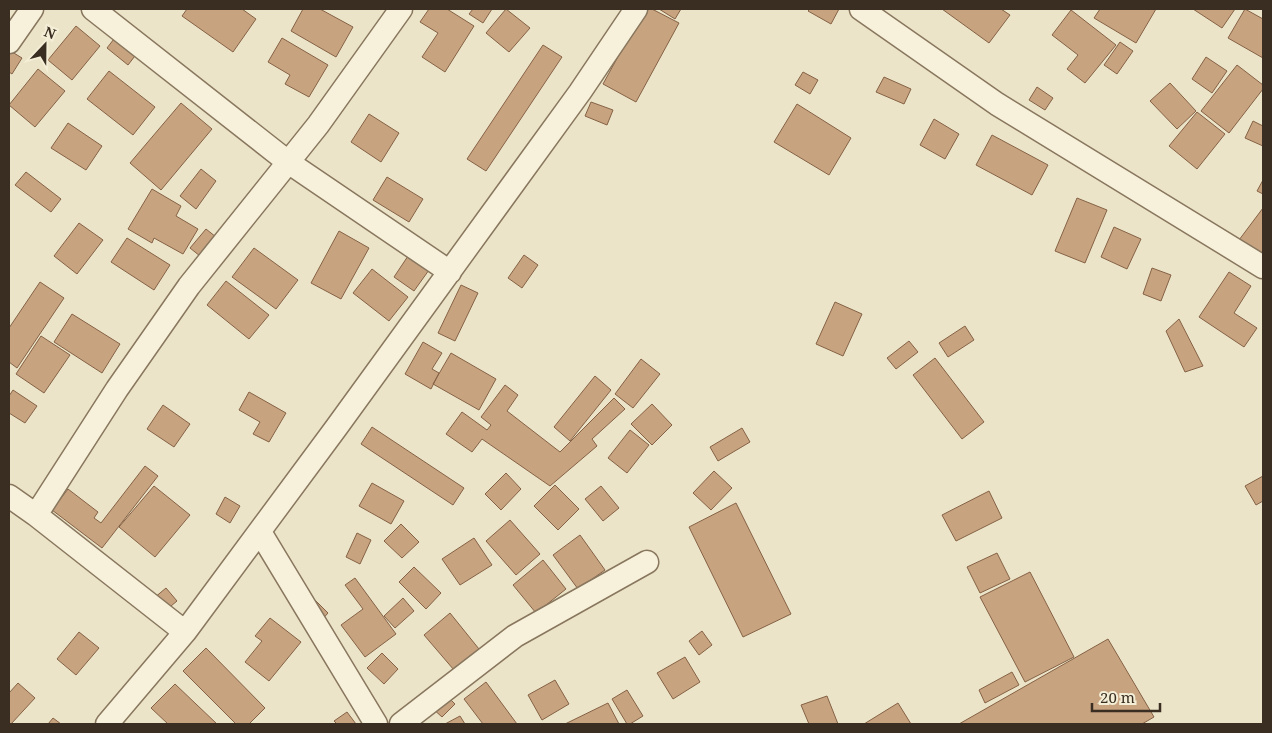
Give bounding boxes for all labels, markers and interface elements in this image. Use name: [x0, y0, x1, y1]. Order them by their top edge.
north arrow: [20, 20, 70, 70]
text: N: [41, 22, 59, 43]
scale bar: [1092, 680, 1160, 712]
text: 20 m: [1100, 687, 1135, 707]

